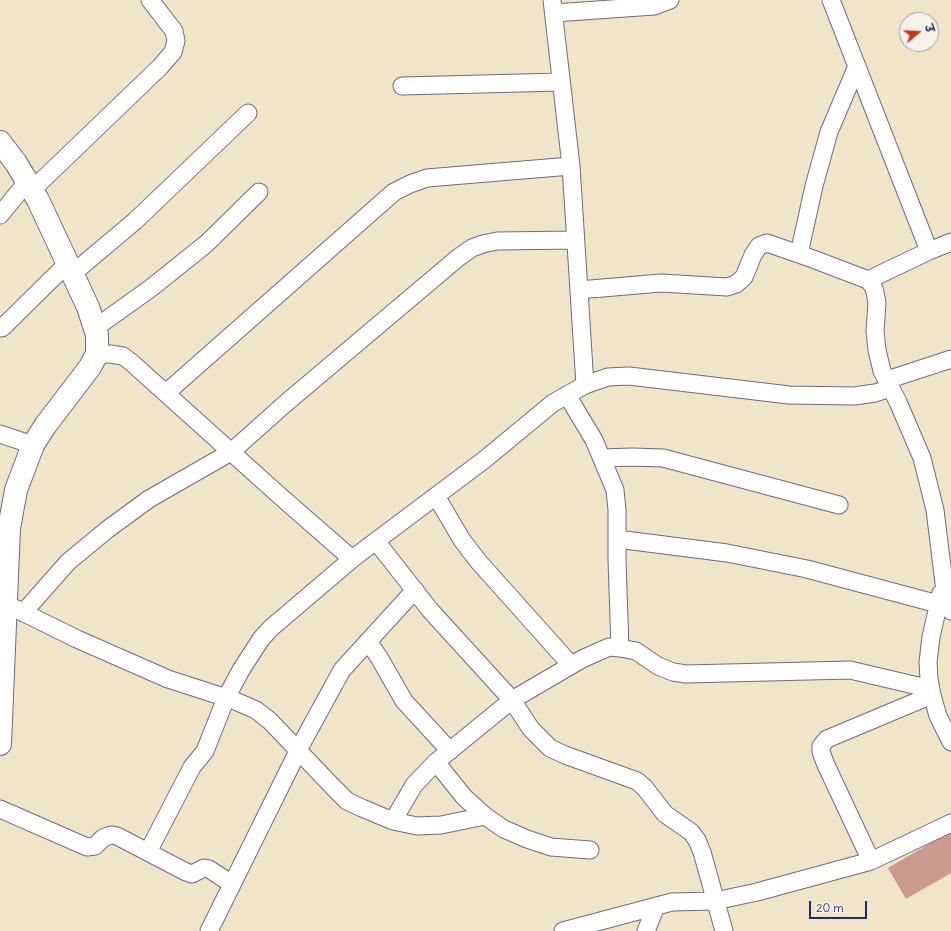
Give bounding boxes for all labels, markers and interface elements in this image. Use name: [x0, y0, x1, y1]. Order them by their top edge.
north arrow: [899, 12, 939, 52]
text: उ: [922, 23, 937, 34]
scale bar: [811, 893, 869, 919]
text: 20 m: [816, 900, 844, 915]

